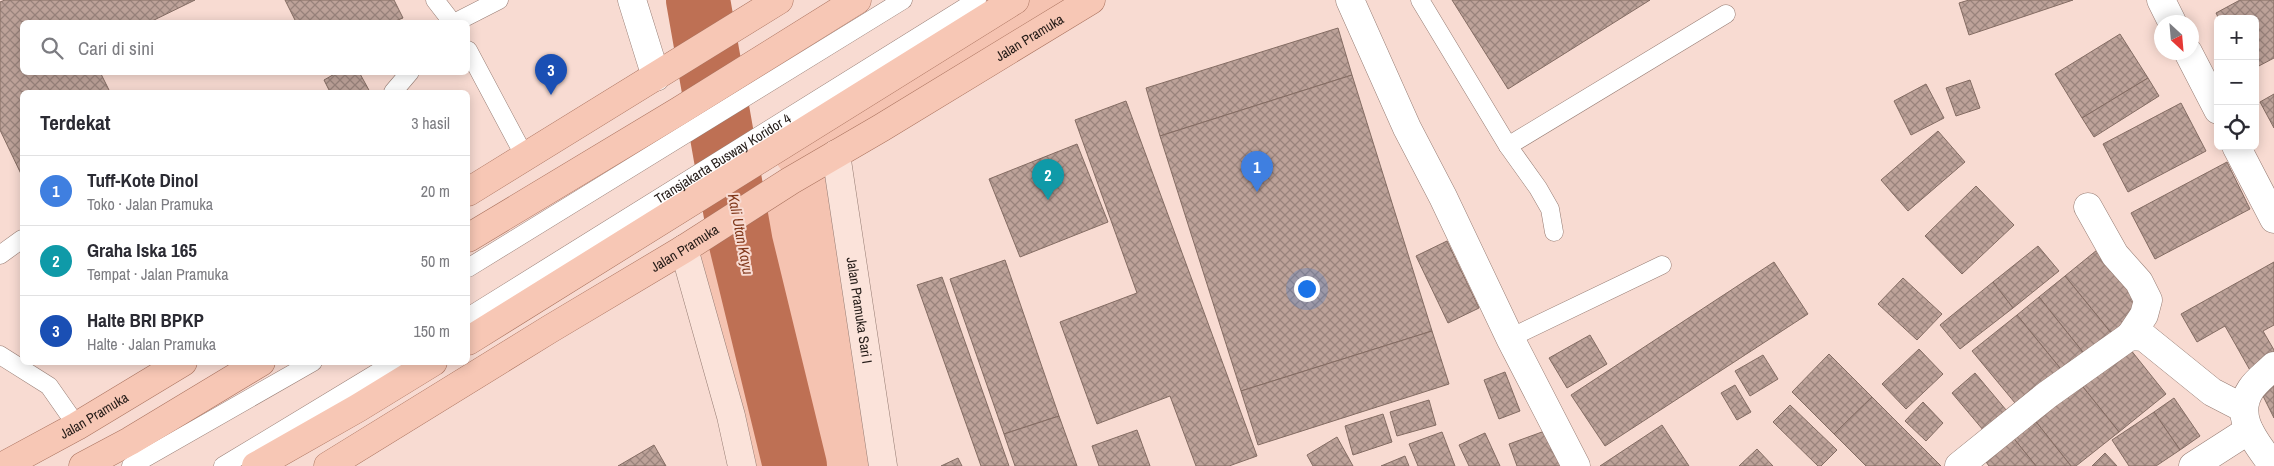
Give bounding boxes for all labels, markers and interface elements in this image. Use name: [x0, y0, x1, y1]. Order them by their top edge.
street label: Jalan Pramuka: [992, 10, 1067, 65]
north arrow: [2154, 15, 2199, 60]
map controls: [2214, 15, 2259, 150]
button: +: [2214, 15, 2259, 60]
search box: [20, 20, 470, 75]
icon: search: [38, 34, 66, 62]
text: Cari di sini: [78, 35, 154, 61]
pin: 3: [535, 54, 567, 95]
button: −: [2214, 60, 2259, 105]
button: locate: [2214, 105, 2259, 150]
text: Terdekat: [40, 108, 111, 137]
street label: Transjakarta Busway Koridor 4: [651, 109, 795, 208]
text: 3 hasil: [411, 112, 450, 134]
pin: 1: [1241, 151, 1273, 192]
pin: 2: [1032, 159, 1064, 200]
text: Tuff-Kote Dinol: [87, 167, 198, 193]
text: 1: [52, 180, 60, 202]
text: 20 m: [421, 180, 450, 202]
water label: Kali Utan Kayu: [723, 192, 759, 276]
text: Toko · Jalan Pramuka: [87, 193, 213, 215]
street label: Jalan Pramuka: [647, 220, 723, 276]
text: Graha Iska 165: [87, 237, 197, 263]
text: 2: [52, 250, 60, 272]
text: 50 m: [421, 250, 450, 272]
street label: Jalan Pramuka Sari I: [843, 256, 876, 365]
text: Tempat · Jalan Pramuka: [87, 263, 228, 285]
your location: [1294, 276, 1320, 302]
text: Halte BRI BPKP: [87, 307, 204, 333]
text: 3: [52, 320, 60, 342]
text: 150 m: [414, 320, 450, 342]
text: Halte · Jalan Pramuka: [87, 333, 216, 355]
street label: Jalan Pramuka: [56, 388, 132, 443]

